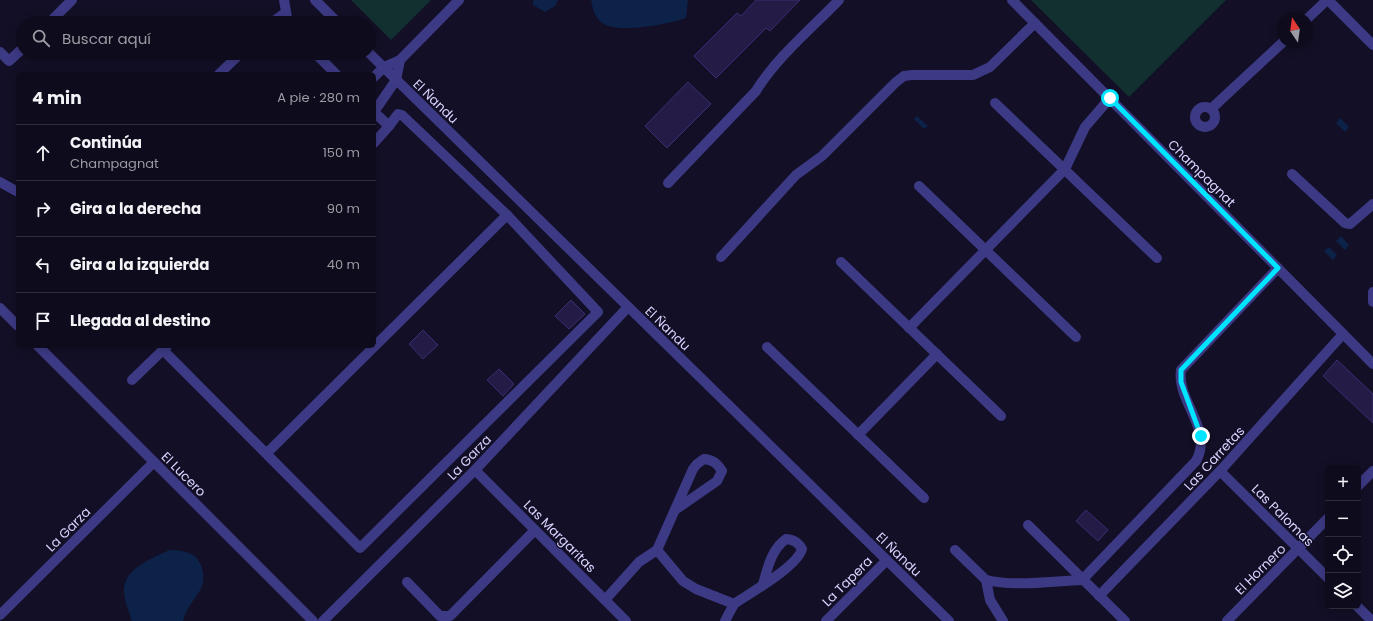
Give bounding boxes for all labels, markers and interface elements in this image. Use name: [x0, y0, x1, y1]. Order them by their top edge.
north arrow: [1277, 12, 1313, 48]
search box: [16, 16, 376, 60]
icon: search: [30, 27, 52, 49]
text: Buscar aquí: [62, 28, 151, 49]
street label: El Ñandu: [409, 75, 463, 128]
text: 4 min: [32, 86, 82, 110]
text: A pie · 280 m: [277, 88, 360, 107]
route start: [1101, 89, 1119, 107]
text: Continúa: [70, 132, 142, 153]
street label: Champagnat: [1164, 135, 1240, 212]
icon: ahead: [32, 142, 54, 164]
text: 150 m: [323, 143, 360, 162]
text: Champagnat: [70, 154, 159, 173]
icon: right: [32, 198, 54, 220]
text: Gira a la derecha: [70, 198, 201, 219]
text: 90 m: [327, 199, 360, 218]
icon: left: [32, 254, 54, 276]
text: Gira a la izquierda: [70, 254, 209, 275]
text: 40 m: [327, 255, 360, 274]
street label: El Ñandu: [641, 302, 695, 355]
icon: arrive: [32, 310, 54, 332]
text: Llegada al destino: [70, 310, 211, 331]
street label: Las Carretas: [1180, 422, 1249, 495]
route end: [1192, 427, 1210, 445]
street label: La Garza: [443, 430, 496, 484]
street label: El Lucero: [157, 448, 210, 501]
map controls: [1325, 465, 1361, 609]
button: +: [1325, 465, 1361, 501]
street label: Las Palomas: [1247, 480, 1318, 551]
street label: Las Margaritas: [519, 496, 600, 577]
button: −: [1325, 501, 1361, 537]
street label: La Garza: [42, 503, 95, 556]
street label: El Ñandu: [872, 528, 926, 581]
button: locate: [1325, 537, 1361, 573]
street label: El Hornero: [1231, 540, 1290, 599]
street label: La Tapera: [818, 552, 877, 611]
button: layers: [1325, 573, 1361, 609]

